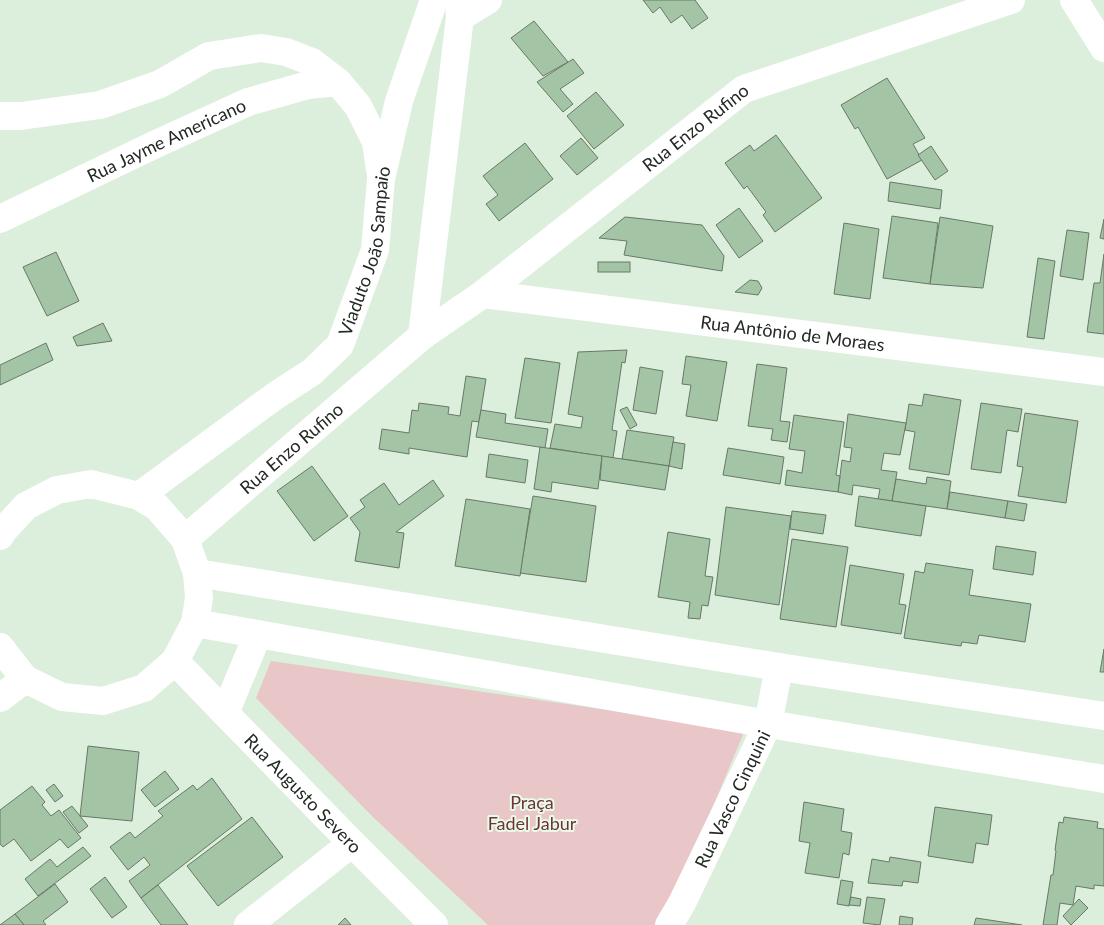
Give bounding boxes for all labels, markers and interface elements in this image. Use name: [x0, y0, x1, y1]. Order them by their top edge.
street label: Rua Enzo Rufino: [638, 79, 753, 176]
street label: Rua Jayme Americano: [83, 94, 249, 187]
street label: Viaduto João Sampaio: [333, 164, 395, 339]
street label: Rua Antônio de Moraes: [699, 310, 886, 355]
street label: Rua Enzo Rufino: [235, 398, 347, 498]
street label: Rua Vasco Cinquini: [690, 727, 774, 871]
street label: Rua Augusto Severo: [240, 729, 366, 857]
park label: Praça Fadel Jabur: [488, 791, 577, 834]

